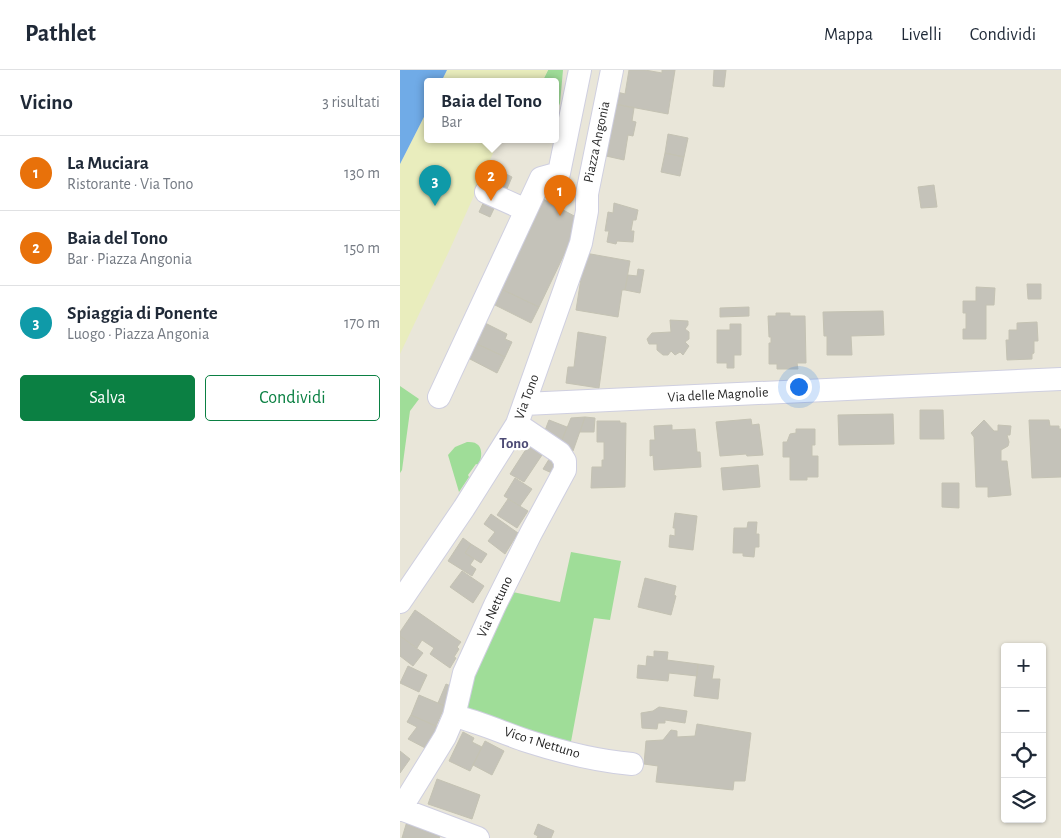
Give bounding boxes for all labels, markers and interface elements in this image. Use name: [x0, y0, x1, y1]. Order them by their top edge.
text: Pathlet: [25, 22, 96, 46]
text: Mappa: [824, 26, 873, 44]
text: Livelli: [901, 26, 942, 44]
text: Condividi: [970, 26, 1036, 44]
popup: [424, 78, 559, 143]
text: Vicino: [20, 92, 73, 113]
text: Baia del Tono: [441, 92, 542, 111]
text: 3 risultati: [322, 94, 380, 110]
street label: Piazza Angonia: [581, 99, 613, 184]
text: Bar: [441, 114, 462, 130]
text: La Muciara: [67, 154, 149, 173]
pin: 2: [475, 160, 507, 201]
text: 1: [33, 165, 39, 181]
text: 130 m: [344, 165, 380, 181]
pin: 3: [419, 165, 451, 206]
pin: 1: [544, 175, 576, 216]
text: Ristorante · Via Tono: [67, 176, 193, 192]
text: Baia del Tono: [67, 229, 168, 248]
text: 2: [32, 240, 40, 256]
text: 150 m: [344, 240, 380, 256]
text: Bar · Piazza Angonia: [67, 251, 192, 267]
text: Spiaggia di Ponente: [67, 304, 218, 323]
text: 3: [33, 315, 39, 331]
text: 170 m: [344, 315, 380, 331]
text: Luogo · Piazza Angonia: [67, 326, 209, 342]
street label: Via Tono: [512, 372, 542, 421]
your location: [786, 374, 812, 400]
button: Salva: [20, 375, 195, 421]
button: Condividi: [205, 375, 380, 421]
street label: Via delle Magnolie: [667, 385, 769, 405]
district label: Tono: [499, 436, 529, 451]
street label: Via Nettuno: [475, 574, 515, 640]
map controls: [1001, 643, 1046, 823]
button: +: [1001, 643, 1046, 688]
button: −: [1001, 688, 1046, 733]
street label: Vico 1 Nettuno: [502, 725, 582, 761]
button: locate: [1001, 733, 1046, 778]
button: layers: [1001, 778, 1046, 823]

